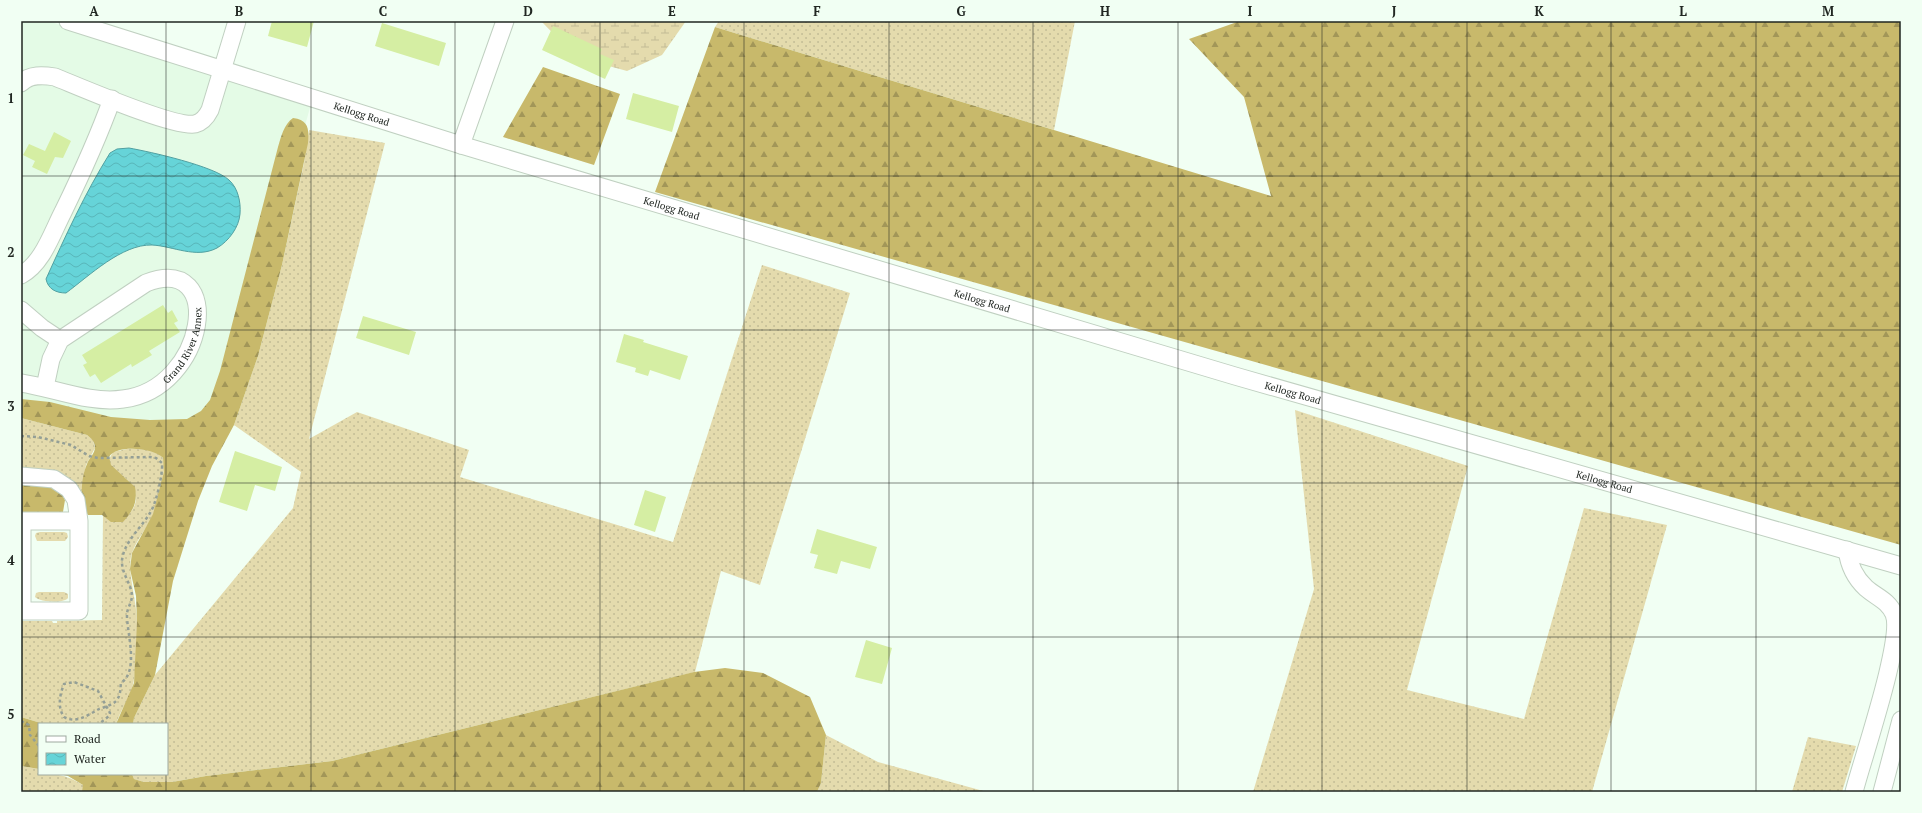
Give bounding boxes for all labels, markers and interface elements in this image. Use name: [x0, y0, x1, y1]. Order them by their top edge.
text: A: [89, 2, 99, 20]
text: B: [235, 2, 243, 20]
text: C: [379, 2, 387, 20]
text: D: [523, 2, 533, 20]
text: E: [668, 2, 676, 20]
text: F: [813, 2, 821, 20]
text: G: [956, 2, 966, 20]
text: H: [1100, 2, 1110, 20]
text: I: [1248, 2, 1253, 20]
text: J: [1392, 2, 1397, 20]
text: K: [1534, 2, 1544, 20]
text: L: [1679, 2, 1687, 20]
text: M: [1822, 2, 1834, 20]
text: 1: [7, 89, 15, 107]
street label: Kellogg Road: [332, 99, 392, 129]
street label: Kellogg Road: [642, 193, 702, 223]
text: 2: [7, 243, 15, 261]
street label: Kellogg Road: [953, 286, 1012, 315]
street label: Grand River Annex: [160, 306, 204, 386]
street label: Kellogg Road: [1263, 378, 1323, 407]
text: 3: [7, 397, 15, 415]
street label: Kellogg Road: [1575, 467, 1634, 496]
text: 4: [7, 551, 15, 569]
text: 5: [7, 705, 15, 723]
legend: [38, 723, 168, 775]
text: Road: [74, 731, 101, 746]
text: Water: [74, 751, 106, 766]

